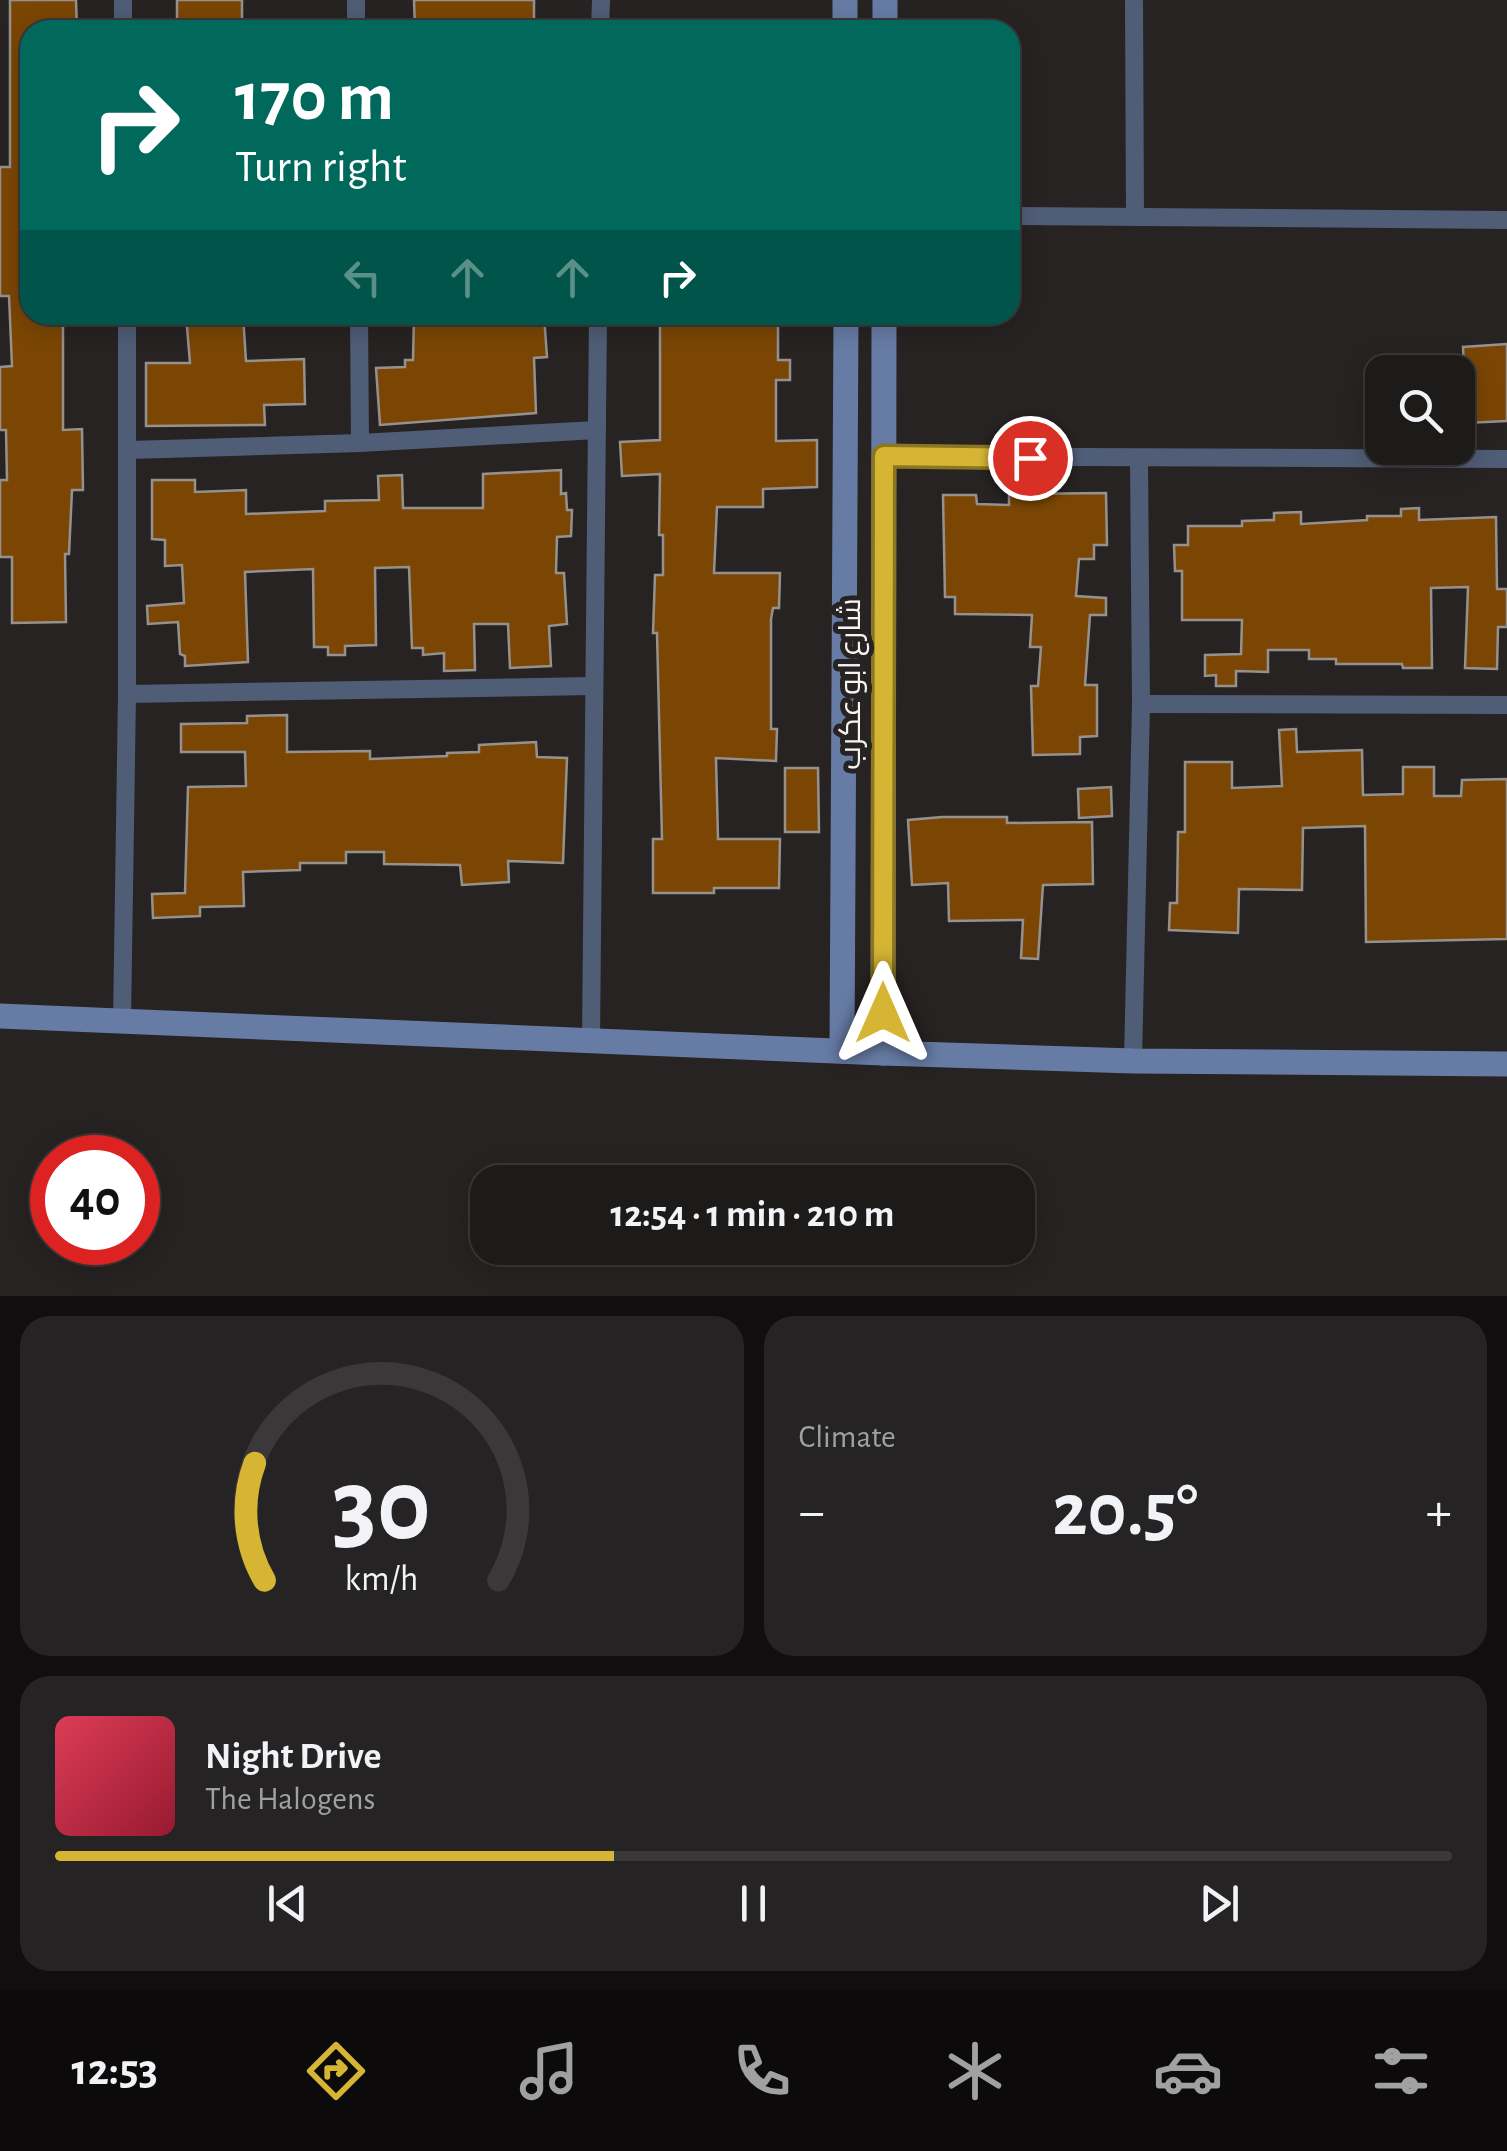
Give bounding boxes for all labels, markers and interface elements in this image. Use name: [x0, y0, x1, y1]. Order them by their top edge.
icon: right: [70, 60, 200, 190]
text: 170 m: [235, 63, 394, 133]
text: Turn right: [235, 145, 407, 190]
icon: left: [335, 250, 390, 305]
icon: ahead: [440, 250, 495, 305]
icon: ahead: [545, 250, 600, 305]
icon: right: [650, 250, 705, 305]
map controls: [1365, 355, 1475, 465]
button: search: [1365, 355, 1475, 465]
pin: [988, 416, 1073, 501]
icon: arrive: [1003, 431, 1058, 486]
street label: شارع ابو عكرب: [836, 598, 870, 770]
position arrow: [831, 961, 935, 1065]
speed limit sign: 40: [30, 1135, 160, 1265]
text: 12:54 · 1 min · 210 m: [610, 1196, 895, 1234]
text: Climate: [799, 1421, 896, 1453]
text: 30: [332, 1455, 431, 1559]
text: 20.5°: [1052, 1474, 1198, 1549]
text: −: [799, 1485, 825, 1540]
text: +: [1426, 1485, 1452, 1540]
text: km/h: [345, 1561, 419, 1597]
text: Night Drive: [205, 1738, 381, 1776]
text: The Halogens: [205, 1783, 375, 1815]
icon: previous: [260, 1876, 315, 1931]
icon: pause: [726, 1876, 781, 1931]
icon: next: [1192, 1876, 1247, 1931]
icon: directions: [301, 2036, 371, 2106]
icon: music: [514, 2036, 584, 2106]
icon: phone: [727, 2036, 797, 2106]
icon: climate: [940, 2036, 1010, 2106]
icon: car: [1153, 2036, 1223, 2106]
icon: filters: [1366, 2036, 1436, 2106]
text: 12:53: [71, 2048, 158, 2093]

